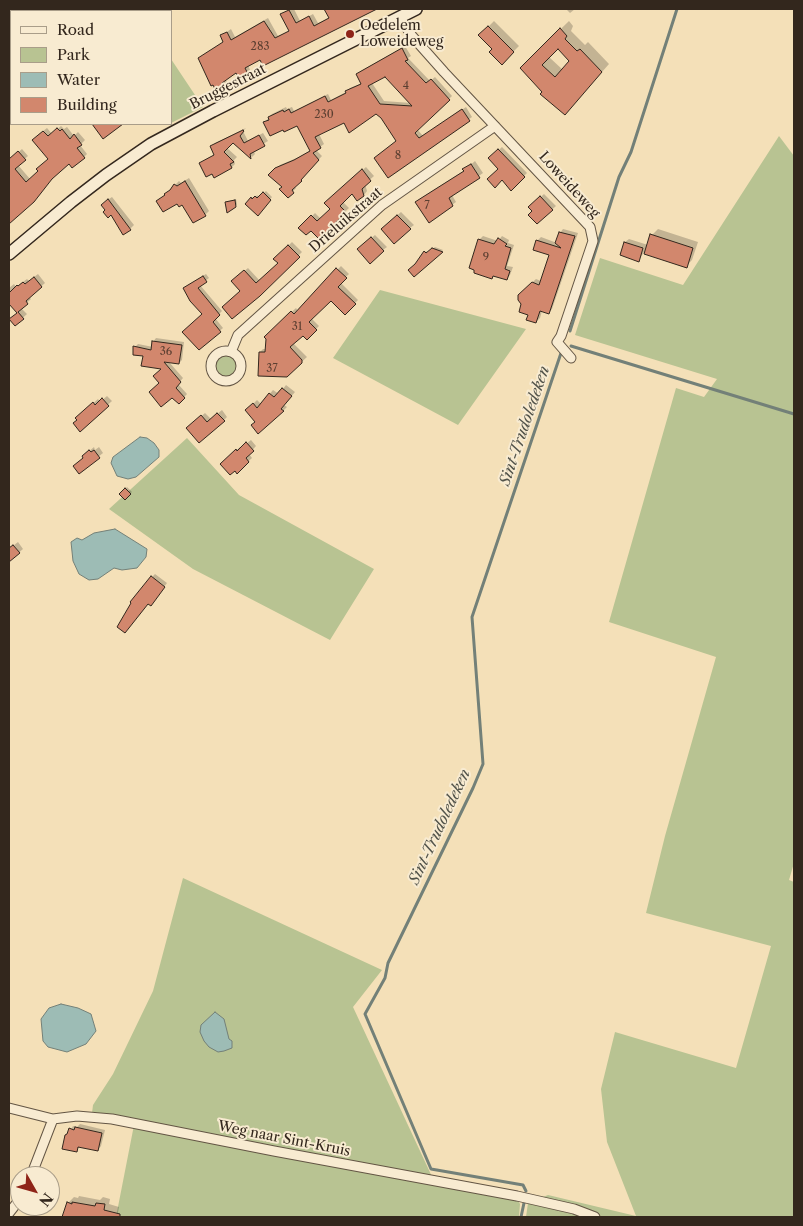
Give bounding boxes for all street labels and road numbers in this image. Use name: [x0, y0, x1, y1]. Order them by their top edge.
street label: Bruggestraat: [187, 61, 269, 113]
street label: Loweideweg: [535, 148, 603, 222]
street label: Drieluikstraat: [306, 184, 386, 256]
street label: Weg naar Sint-Kruis: [216, 1118, 352, 1160]

